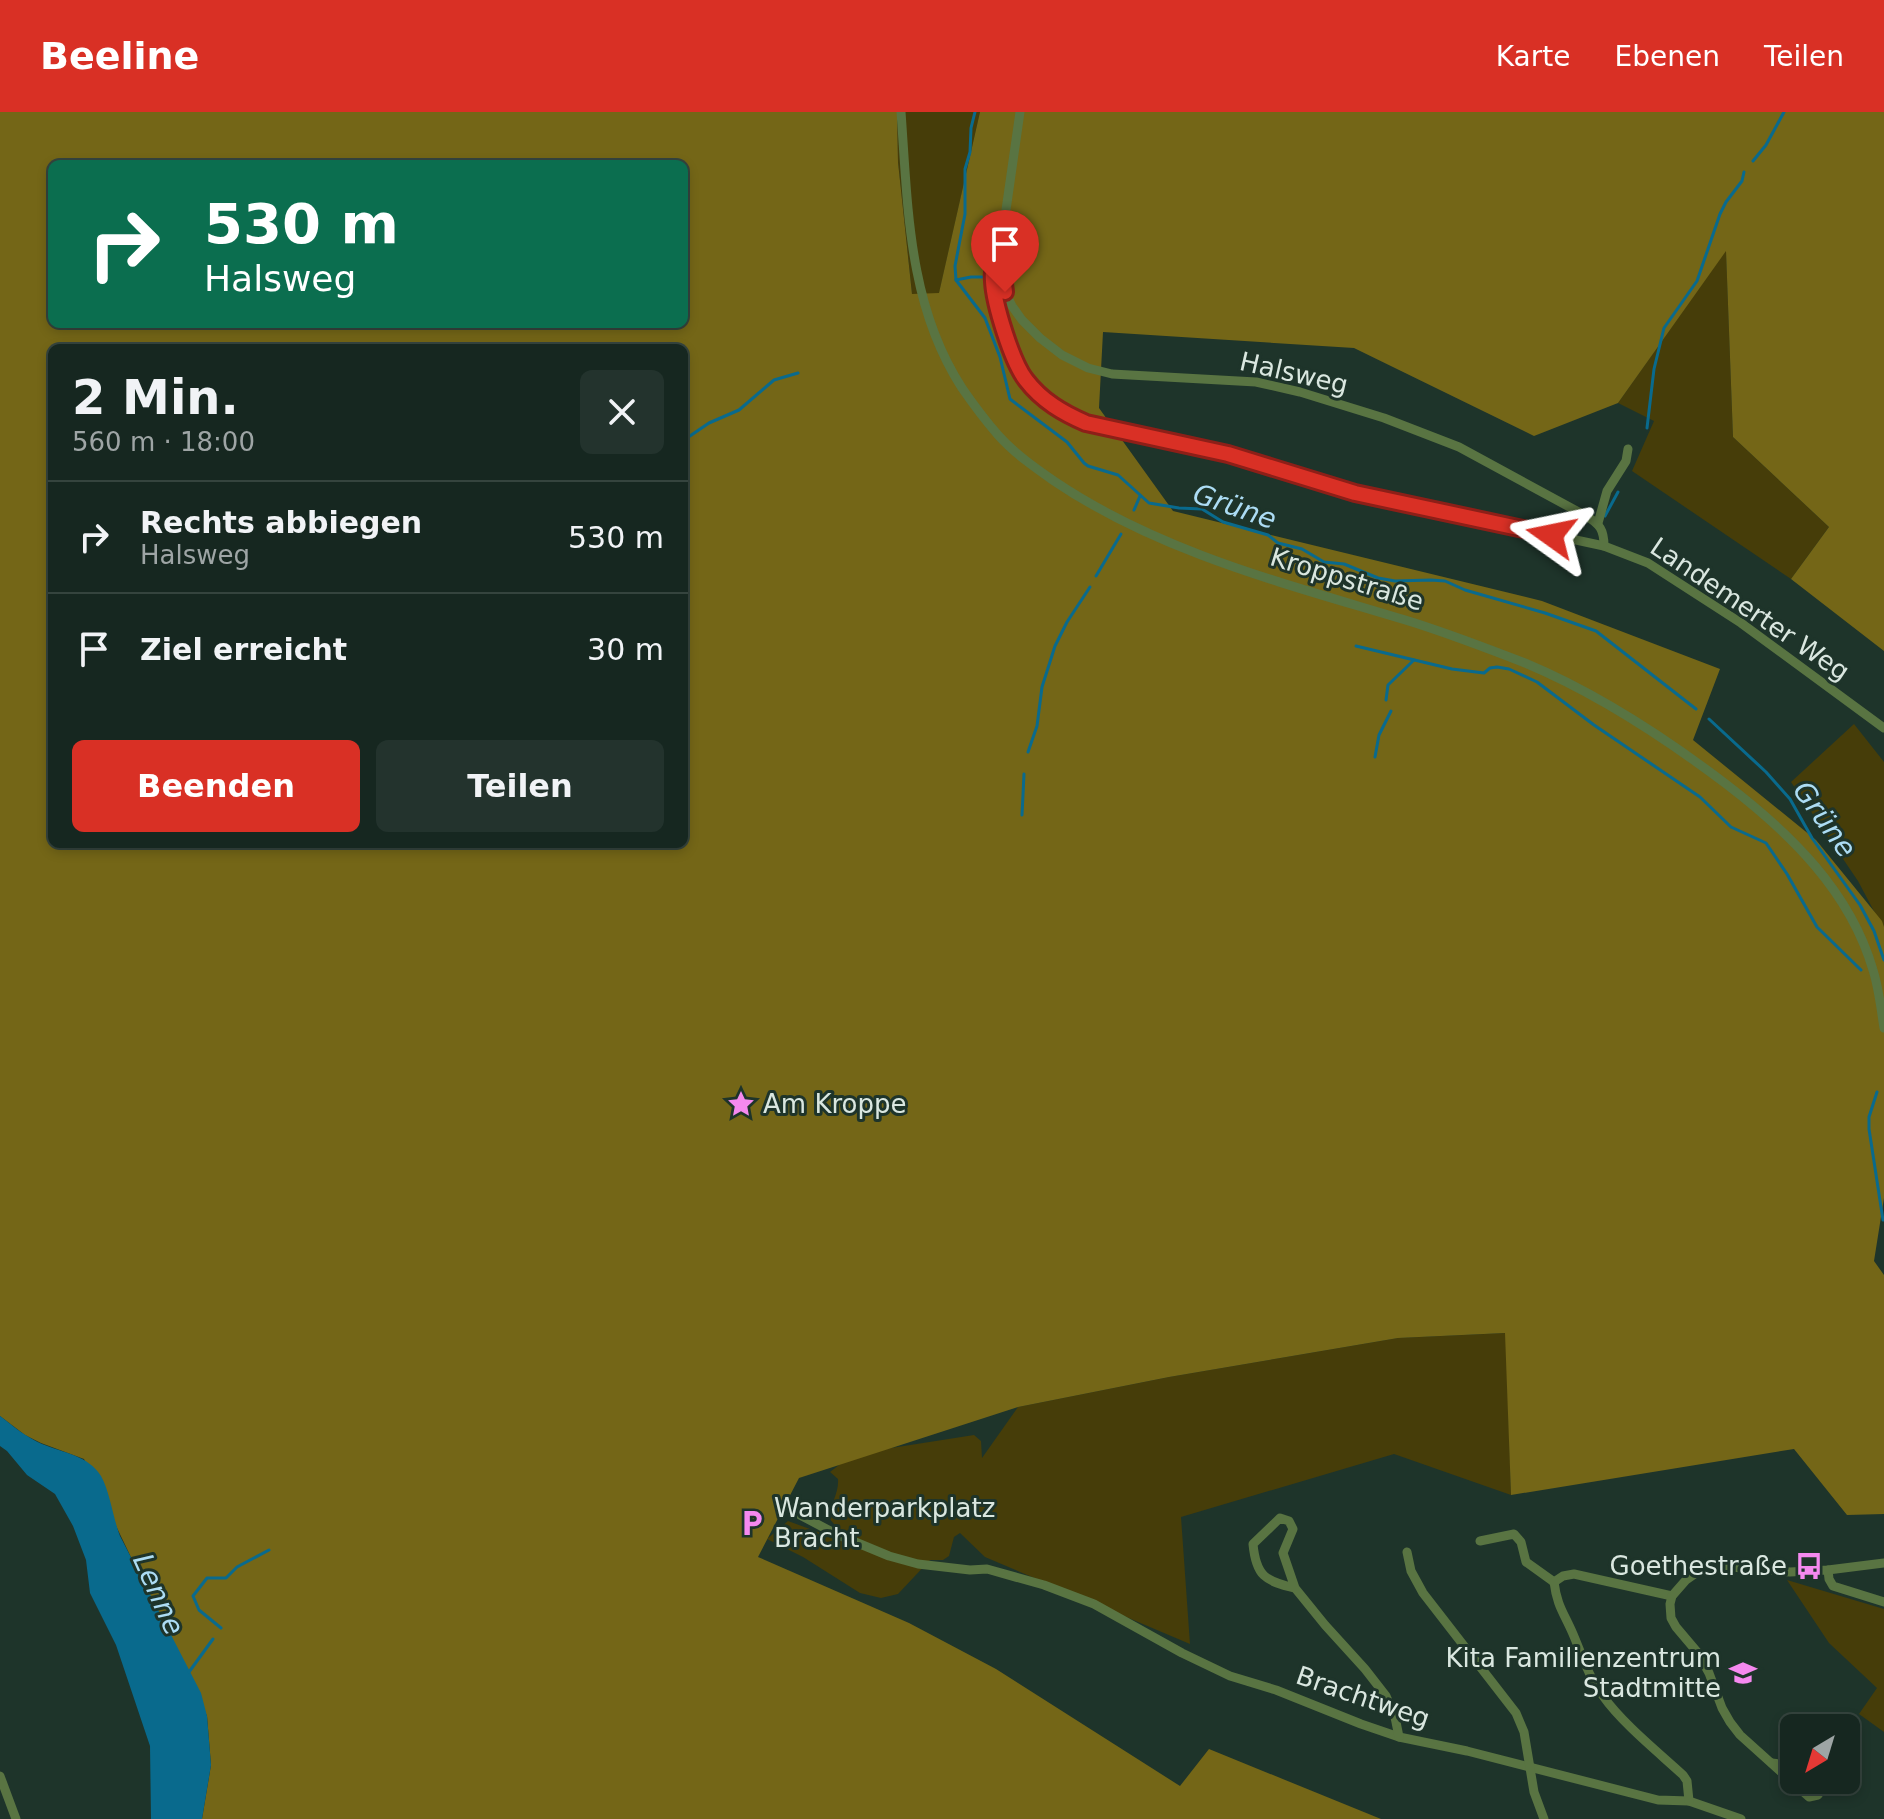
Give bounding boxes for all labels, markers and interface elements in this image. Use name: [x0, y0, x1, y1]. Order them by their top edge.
text: Beeline: [40, 34, 199, 78]
text: Karte: [1496, 40, 1570, 73]
text: Ebenen: [1614, 40, 1720, 73]
text: Teilen: [1764, 40, 1844, 73]
text: 530 m: [204, 191, 399, 256]
icon: right: [72, 192, 176, 296]
pin: [971, 210, 1039, 292]
icon: arrive: [983, 222, 1027, 266]
text: Halsweg: [204, 258, 356, 299]
street label: Halsweg: [1237, 346, 1351, 400]
text: 2 Min.: [72, 369, 239, 425]
button: close: [580, 370, 664, 454]
text: 560 m · 18:00: [72, 427, 255, 457]
water label: Grüne: [1189, 477, 1281, 536]
position arrow: [1509, 493, 1593, 577]
text: Rechts abbiegen: [140, 505, 422, 540]
icon: right: [72, 515, 116, 559]
text: 530 m: [568, 520, 664, 555]
street label: Landemerter Weg: [1645, 531, 1855, 687]
text: Halsweg: [140, 540, 250, 570]
street label: Kroppstraße: [1267, 541, 1427, 617]
icon: arrive: [72, 627, 116, 671]
text: Ziel erreicht: [140, 632, 347, 667]
text: 30 m: [587, 632, 664, 667]
button: Beenden: [72, 740, 360, 832]
button: Teilen: [376, 740, 664, 832]
water label: Grüne: [1786, 775, 1863, 864]
place icon: Am Kroppe: [726, 1089, 756, 1119]
place label: Am Kroppe: [763, 1089, 906, 1119]
place label: Wanderparkplatz Bracht: [774, 1493, 995, 1553]
parking icon: Wanderparkplatz Bracht: [737, 1508, 767, 1538]
water label: Lenne: [126, 1548, 191, 1640]
place label: Goethestraße: [1610, 1551, 1787, 1581]
bus stop icon: Goethestraße: [1794, 1551, 1824, 1581]
place label: Kita Familienzentrum Stadtmitte: [1446, 1643, 1721, 1703]
school or university icon: Kita Familienzentrum Stadtmitte: [1728, 1658, 1758, 1688]
street label: Brachtweg: [1292, 1660, 1434, 1734]
north arrow: [1780, 1714, 1860, 1794]
map controls: [1780, 1714, 1860, 1794]

